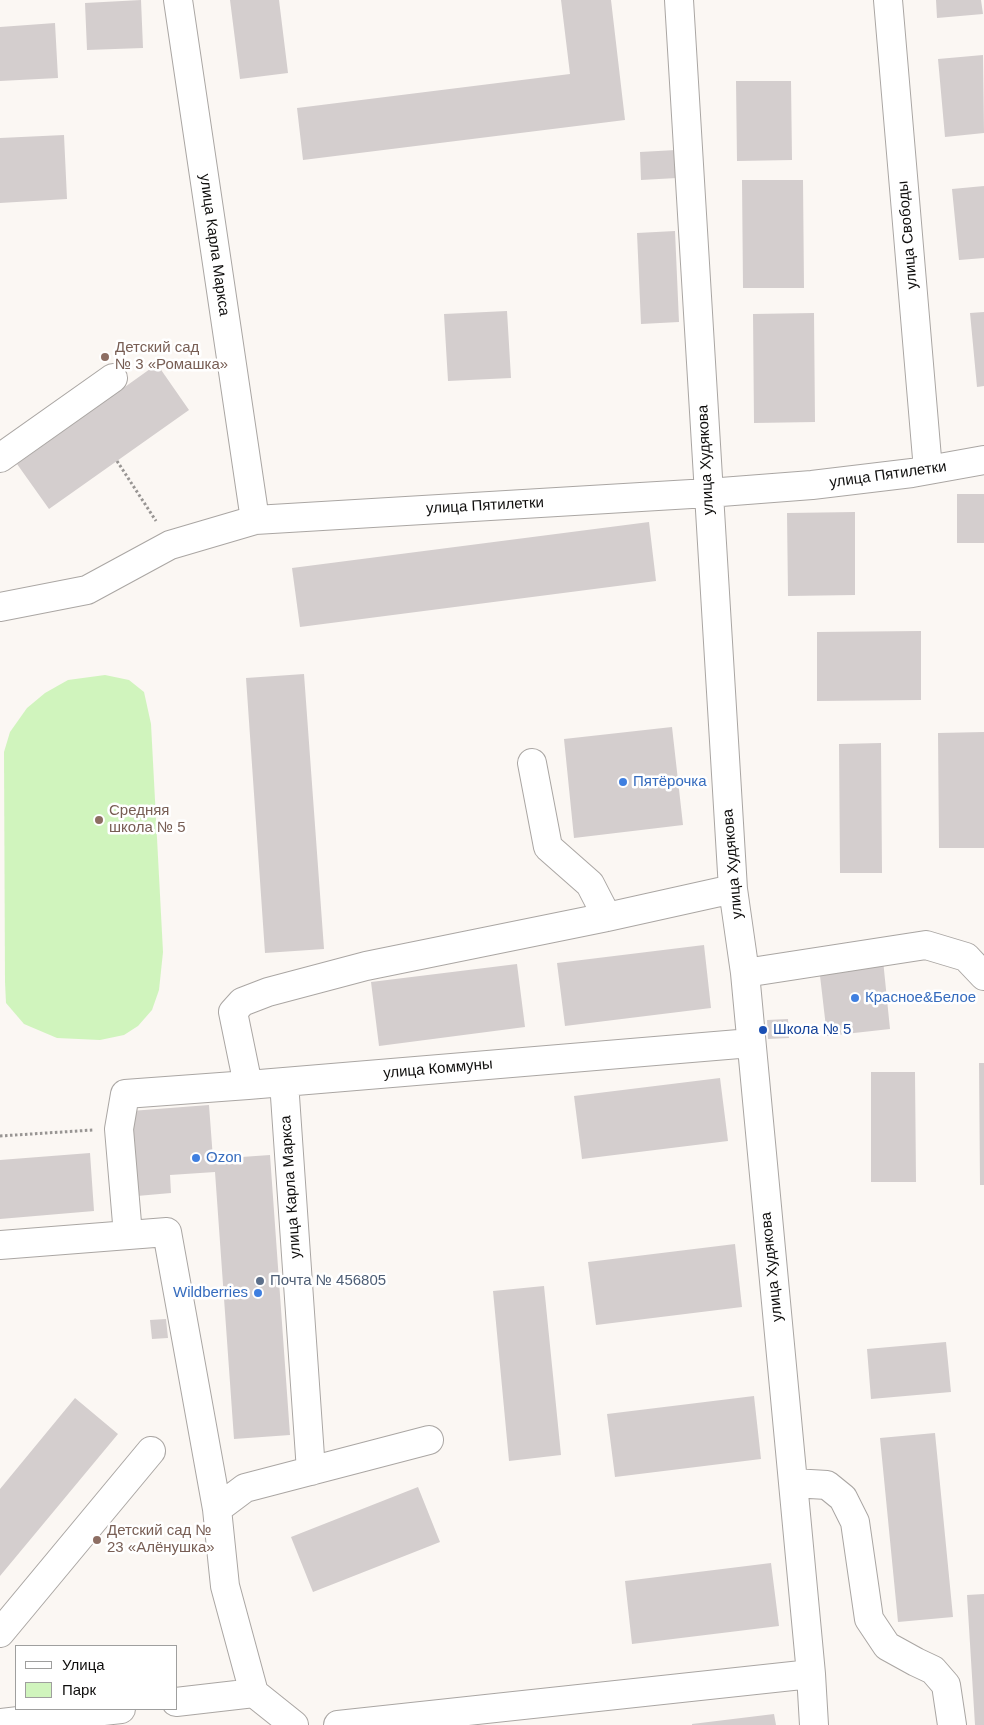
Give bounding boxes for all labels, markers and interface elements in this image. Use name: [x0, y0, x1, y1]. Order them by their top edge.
street label: улица Карла Маркса: [195, 173, 233, 317]
street label: улица Свободы: [894, 180, 922, 290]
place label: Детский сад № 3 «Ромашка»: [115, 339, 228, 374]
marker: Детский сад № 3 «Ромашка»: [99, 351, 111, 363]
street label: улица Худякова: [694, 405, 718, 515]
street label: улица Пятилетки: [828, 458, 948, 492]
street label: улица Пятилетки: [426, 494, 544, 518]
place label: Пятёрочка: [633, 773, 707, 791]
marker: Пятёрочка: [617, 776, 629, 788]
place label: Средняя школа № 5: [109, 802, 186, 837]
street label: улица Худякова: [719, 808, 747, 920]
marker: Средняя школа № 5: [93, 814, 105, 826]
place label: Красное&Белое: [865, 989, 976, 1007]
marker: Красное&Белое: [849, 992, 861, 1004]
place label: Школа № 5: [773, 1021, 851, 1039]
marker: Школа № 5: [757, 1024, 769, 1036]
street label: улица Коммуны: [383, 1055, 493, 1083]
street label: улица Карла Маркса: [277, 1115, 305, 1259]
place label: Ozon: [206, 1149, 242, 1167]
marker: Ozon: [190, 1152, 202, 1164]
street label: улица Худякова: [757, 1211, 787, 1323]
place label: Почта № 456805: [270, 1272, 386, 1290]
marker: Почта № 456805: [254, 1275, 266, 1287]
place label: Wildberries: [173, 1284, 248, 1302]
marker: Wildberries: [252, 1287, 264, 1299]
place label: Детский сад № 23 «Алёнушка»: [107, 1522, 215, 1557]
marker: Детский сад № 23 «Алёнушка»: [91, 1534, 103, 1546]
legend: [15, 1645, 178, 1710]
text: Улица: [62, 1656, 105, 1673]
text: Парк: [62, 1681, 96, 1698]

